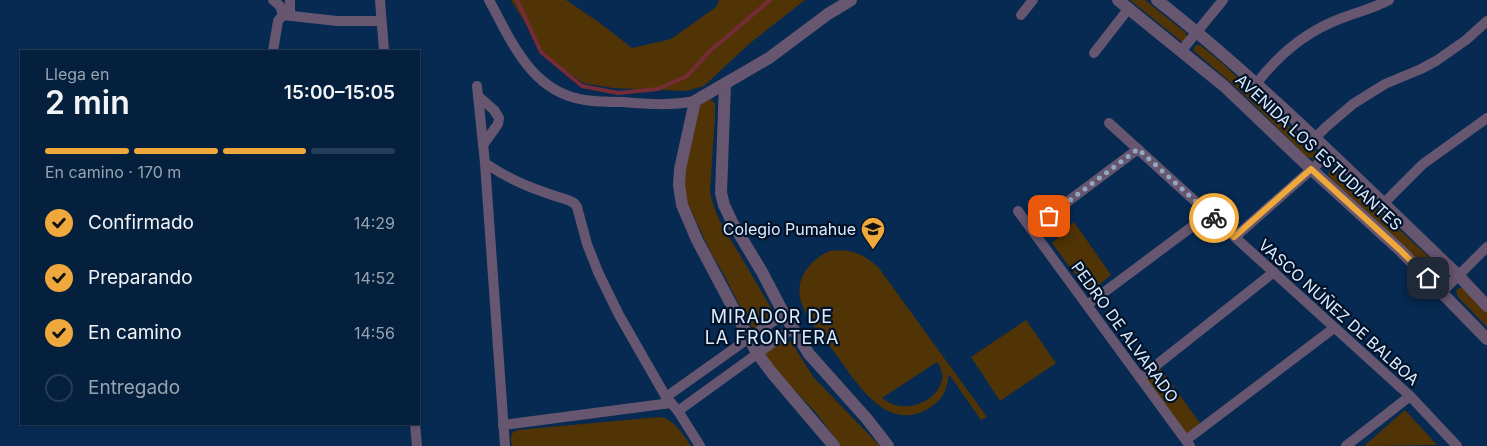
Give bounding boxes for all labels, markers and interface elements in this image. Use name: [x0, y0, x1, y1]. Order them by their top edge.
text: Llega en: [45, 64, 109, 84]
street label: AVENIDA LOS ESTUDIANTES: [1232, 70, 1406, 234]
text: 15:00–15:05: [284, 81, 395, 104]
text: 2 min: [45, 83, 130, 122]
text: En camino · 170 m: [45, 162, 181, 182]
courier: [1189, 193, 1239, 243]
pin: [1028, 195, 1070, 237]
icon: bag: [1035, 202, 1063, 230]
icon: bike: [1200, 204, 1228, 232]
icon: check: [45, 209, 73, 237]
text: Confirmado: [88, 211, 194, 234]
text: 14:29: [354, 213, 395, 233]
school or university icon: Colegio Pumahue: [860, 216, 886, 250]
place label: Colegio Pumahue: [723, 219, 856, 239]
street label: VASCO NÚÑEZ DE BALBOA: [1255, 235, 1423, 389]
pin: [1407, 257, 1449, 299]
street label: PEDRO DE ALVARADO: [1067, 258, 1183, 406]
icon: check: [45, 264, 73, 292]
icon: home: [1414, 264, 1442, 292]
text: Preparando: [88, 266, 193, 289]
text: 14:52: [354, 268, 395, 288]
district label: MIRADOR DE LA FRONTERA: [705, 306, 839, 348]
icon: check: [45, 319, 73, 347]
text: En camino: [88, 321, 182, 344]
text: 14:56: [354, 323, 395, 343]
text: Entregado: [88, 376, 180, 399]

